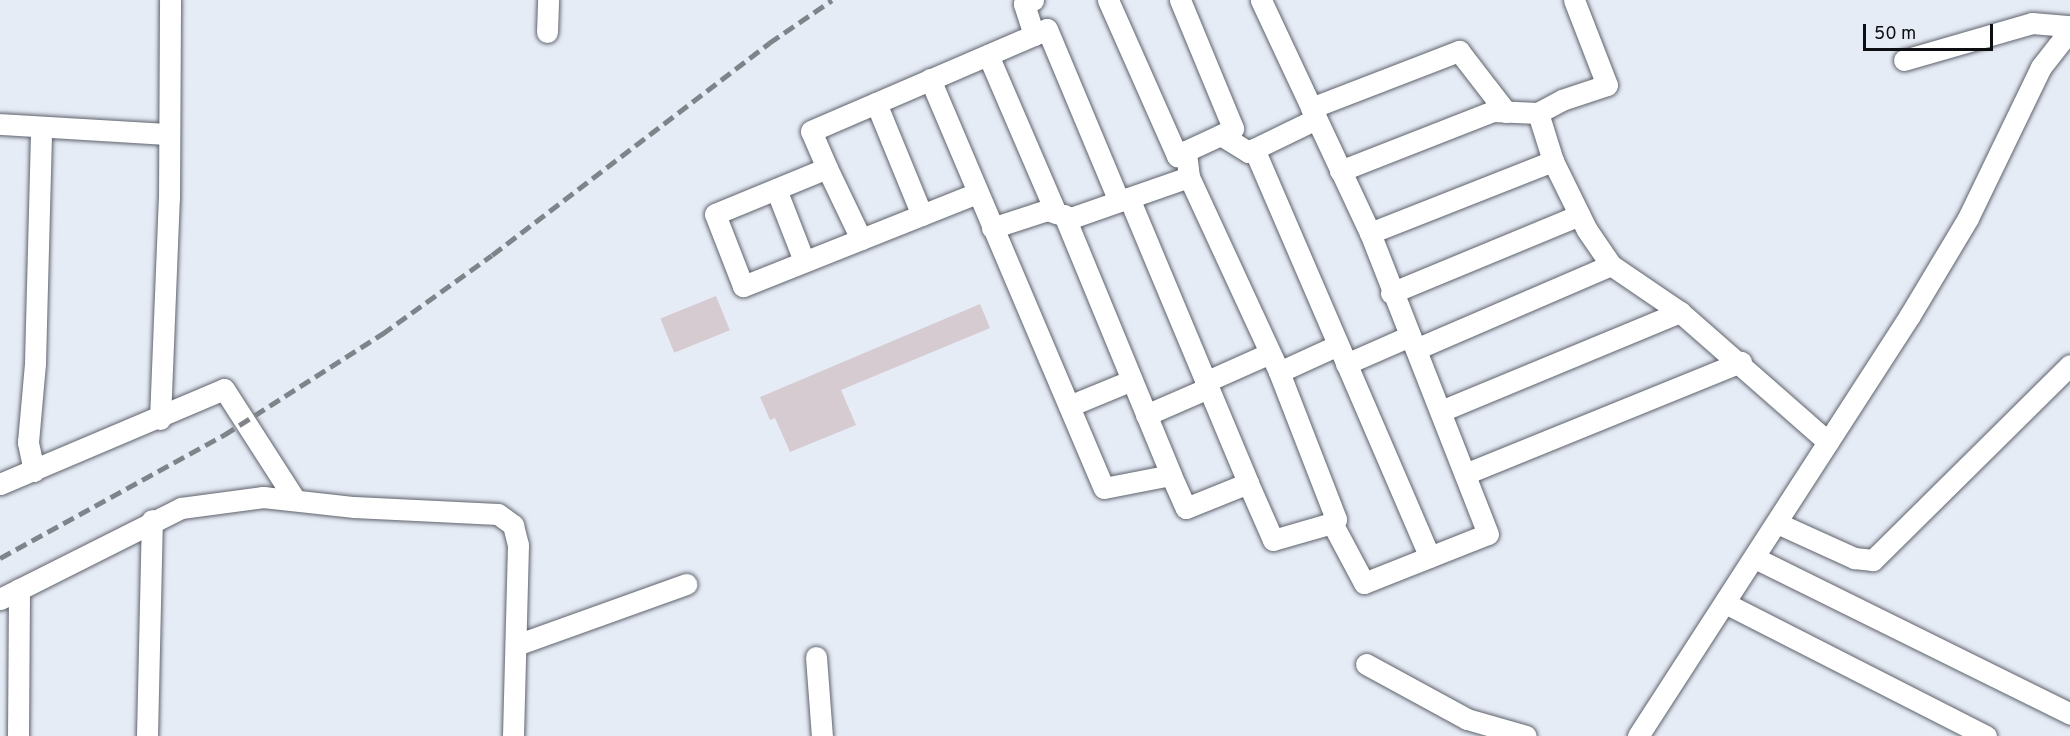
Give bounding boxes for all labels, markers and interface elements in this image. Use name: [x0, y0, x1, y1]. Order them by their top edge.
scale bar: [1866, 12, 1996, 50]
text: 50 m: [1874, 23, 1916, 46]

